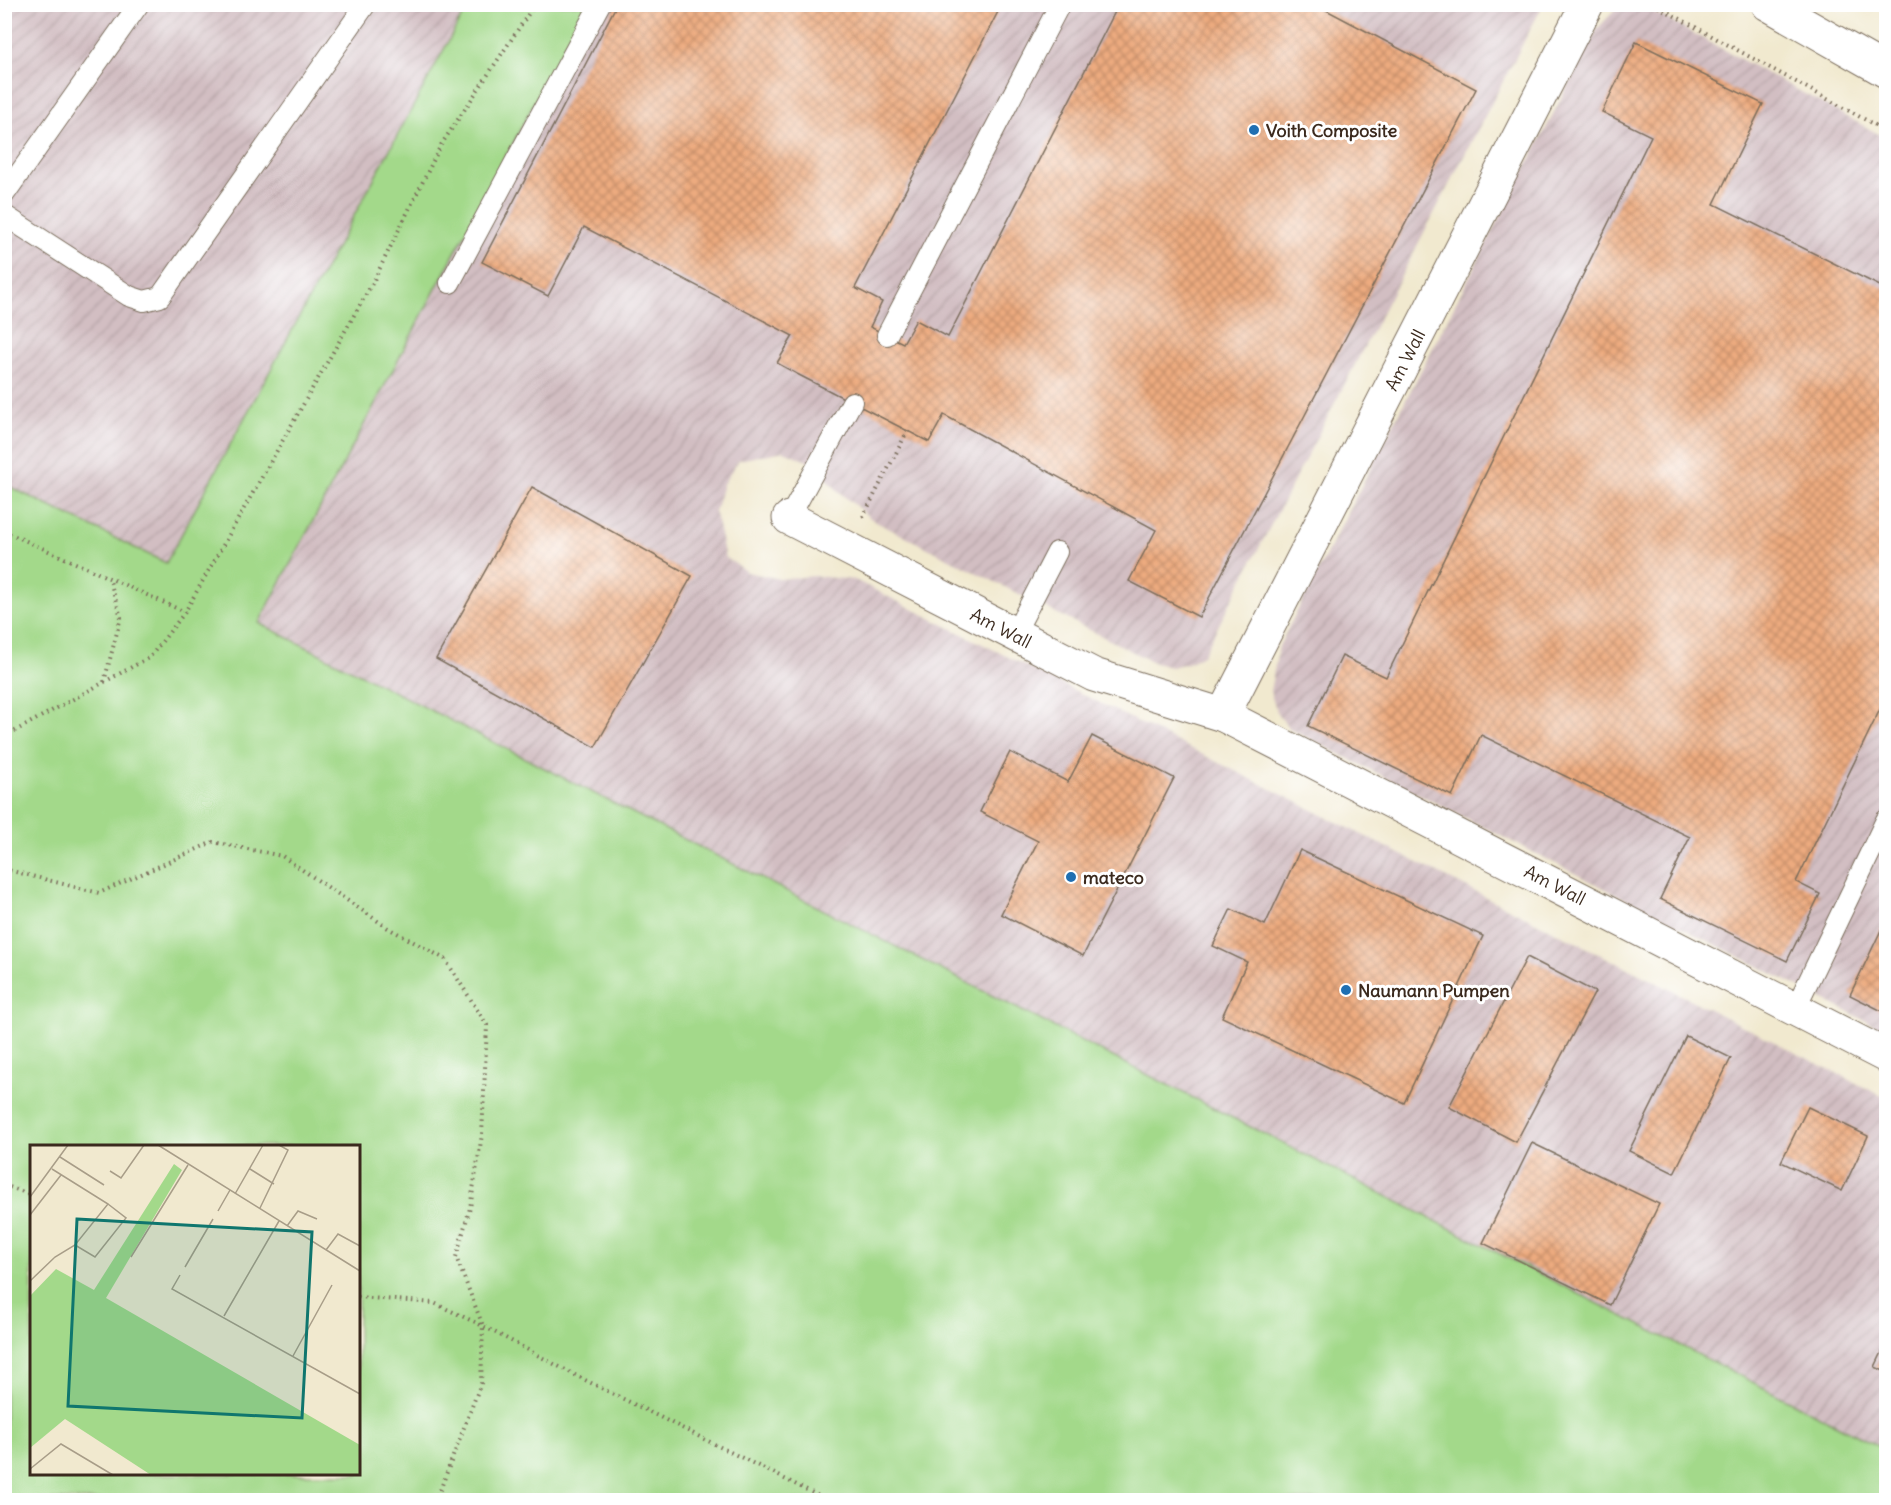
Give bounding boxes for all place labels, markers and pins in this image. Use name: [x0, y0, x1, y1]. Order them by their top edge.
place label: Voith Composite: [1266, 119, 1397, 142]
marker: Voith Composite: [1247, 123, 1261, 137]
place label: mateco: [1083, 866, 1144, 889]
marker: mateco: [1064, 870, 1078, 884]
place label: Naumann Pumpen: [1358, 979, 1510, 1002]
marker: Naumann Pumpen: [1339, 983, 1353, 997]

